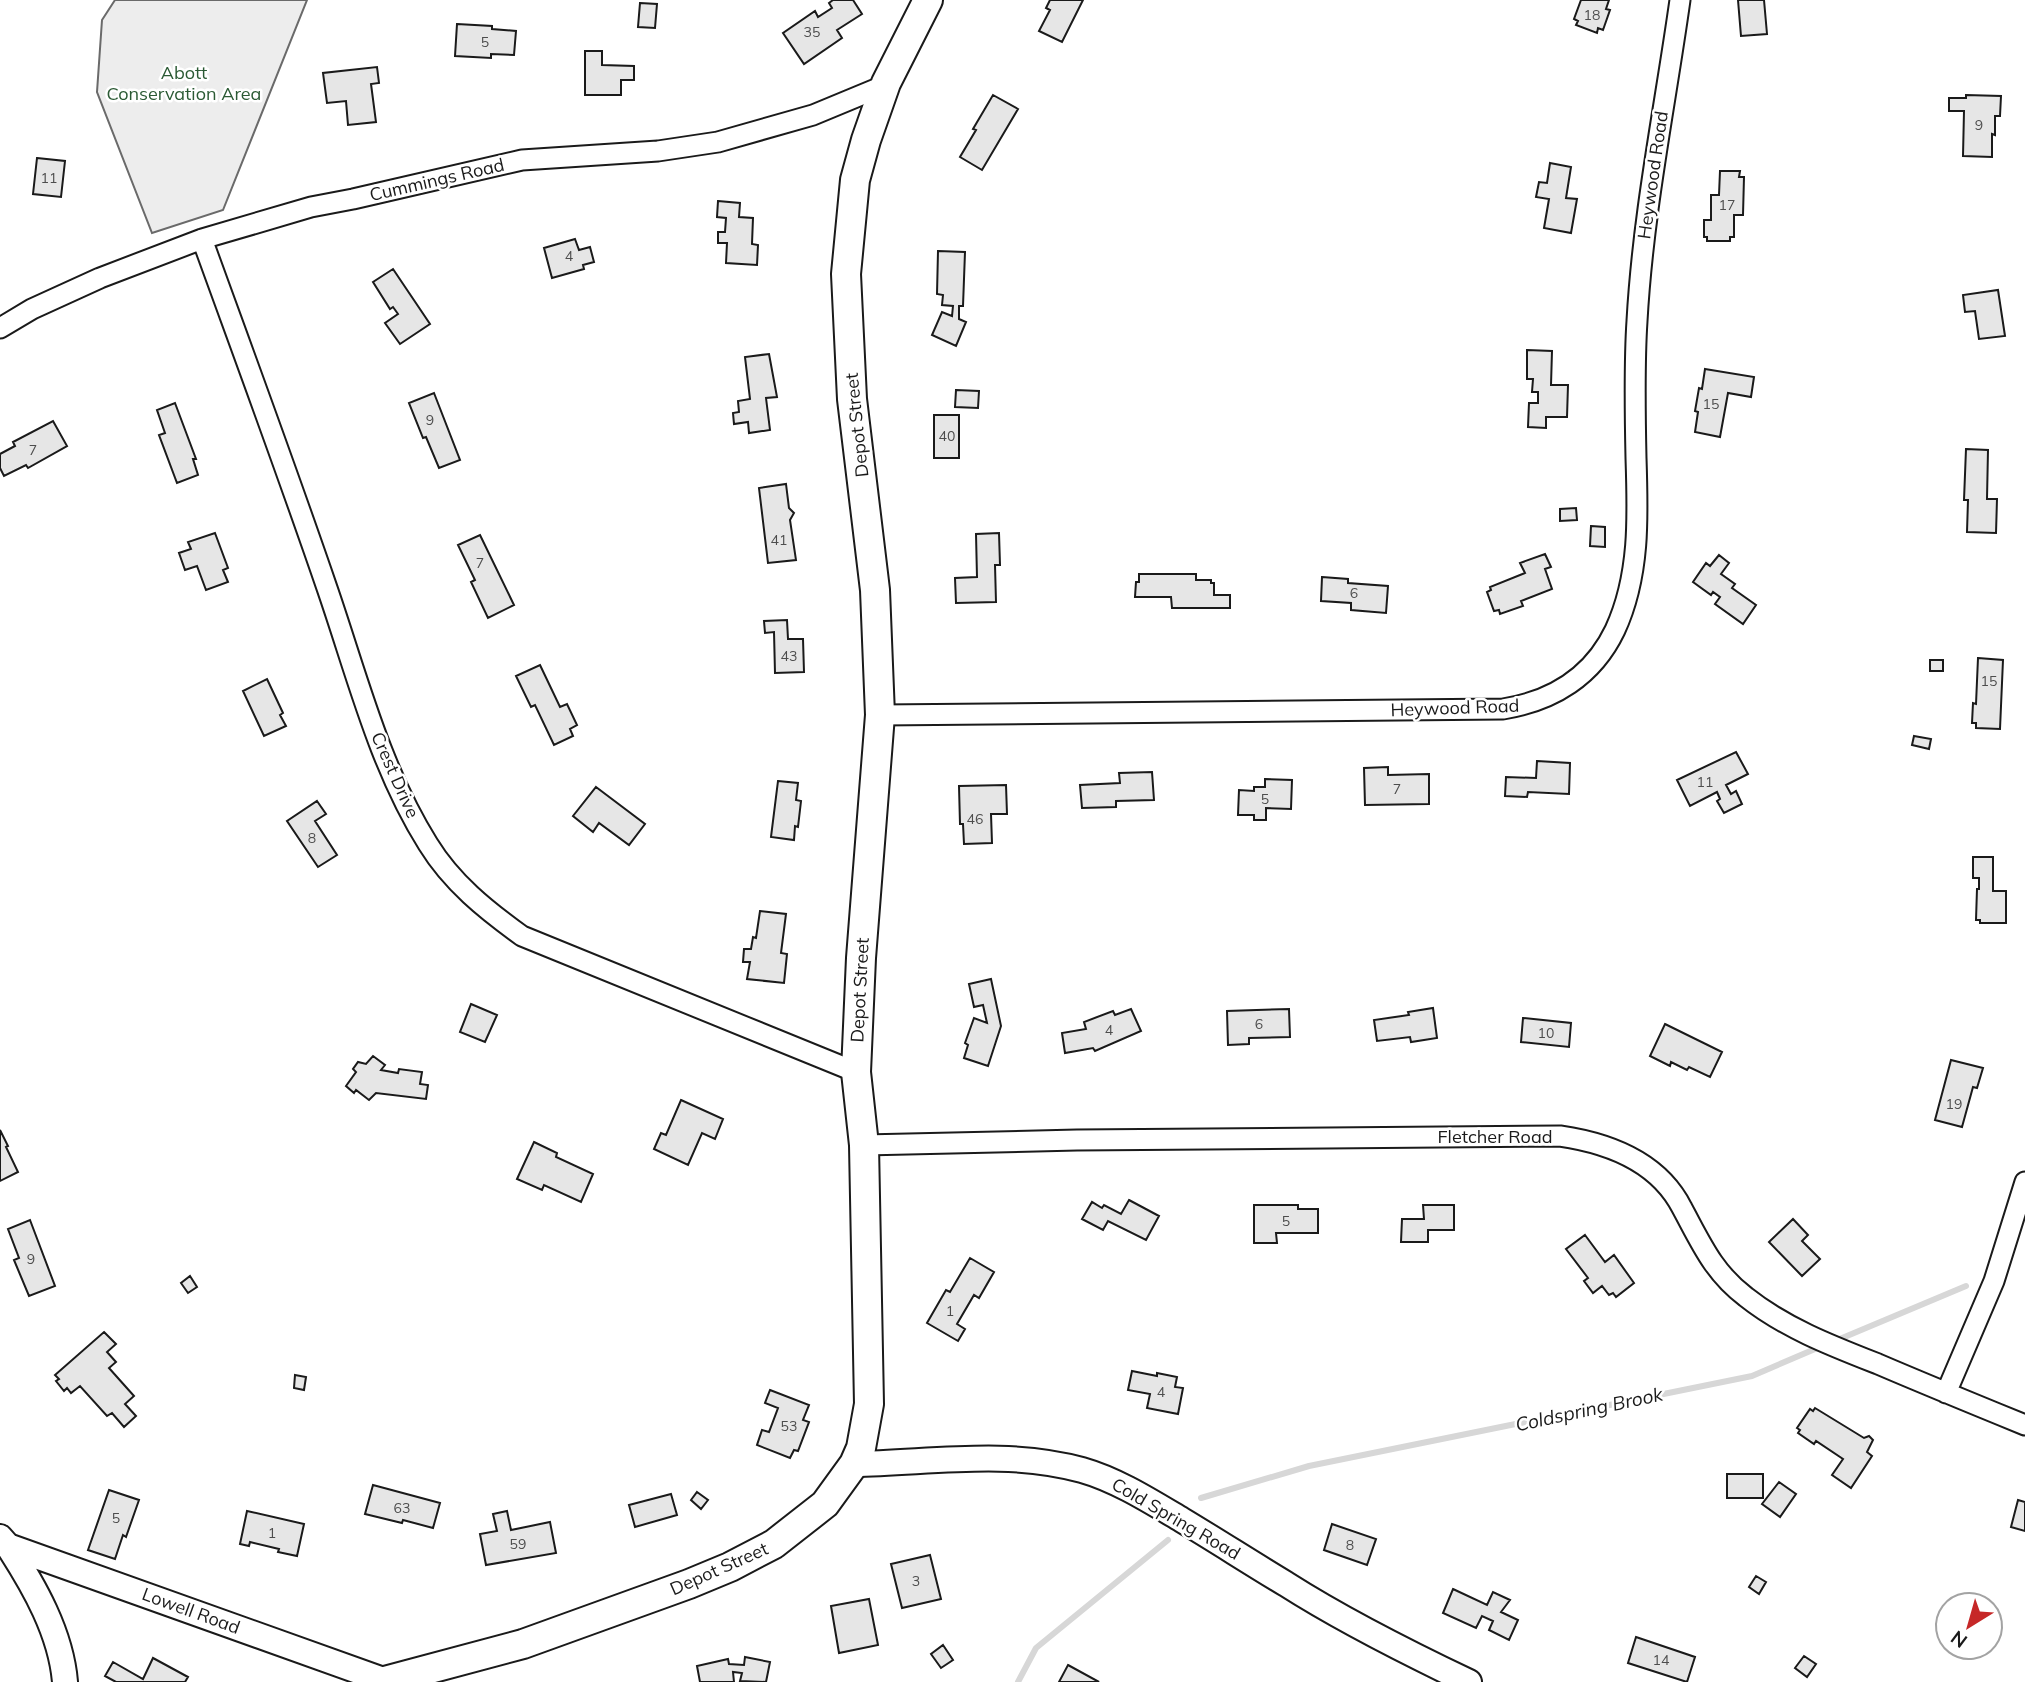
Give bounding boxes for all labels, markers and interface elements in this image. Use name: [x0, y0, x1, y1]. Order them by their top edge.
house number: 18: [1584, 6, 1600, 24]
house number: 35: [804, 23, 820, 41]
house number: 5: [481, 33, 489, 51]
park label: Abott Conservation Area: [107, 61, 261, 105]
street label: Heywood Road: [1632, 109, 1673, 240]
house number: 9: [1975, 116, 1983, 134]
street label: Cummings Road: [367, 153, 506, 206]
house number: 11: [41, 169, 57, 187]
house number: 17: [1719, 196, 1735, 214]
house number: 4: [565, 247, 574, 265]
street label: Depot Street: [840, 372, 873, 478]
house number: 15: [1703, 395, 1719, 413]
house number: 9: [426, 411, 434, 429]
house number: 40: [939, 427, 955, 445]
house number: 7: [29, 441, 37, 459]
house number: 41: [771, 531, 787, 549]
house number: 7: [476, 554, 484, 572]
house number: 6: [1350, 584, 1358, 602]
house number: 43: [781, 647, 797, 665]
house number: 15: [1981, 672, 1997, 690]
street label: Heywood Road: [1390, 694, 1520, 721]
street label: Crest Drive: [366, 728, 425, 821]
house number: 11: [1697, 773, 1713, 791]
house number: 7: [1393, 780, 1401, 798]
house number: 5: [1261, 790, 1269, 808]
house number: 46: [967, 810, 983, 828]
house number: 8: [308, 829, 316, 847]
street label: Depot Street: [845, 937, 874, 1043]
house number: 6: [1255, 1015, 1263, 1033]
house number: 4: [1105, 1021, 1114, 1039]
house number: 10: [1538, 1024, 1554, 1042]
house number: 19: [1946, 1095, 1962, 1113]
street label: Fletcher Road: [1437, 1125, 1553, 1148]
house number: 5: [1282, 1212, 1290, 1230]
house number: 9: [27, 1250, 35, 1268]
house number: 1: [946, 1302, 954, 1320]
water label: Coldspring Brook: [1513, 1381, 1666, 1436]
house number: 4: [1157, 1383, 1166, 1401]
house number: 53: [781, 1417, 797, 1435]
street label: Cold Spring Road: [1108, 1472, 1245, 1565]
house number: 63: [394, 1499, 410, 1517]
house number: 5: [112, 1509, 120, 1527]
house number: 1: [268, 1524, 276, 1542]
house number: 59: [510, 1535, 526, 1553]
house number: 8: [1346, 1536, 1354, 1554]
street label: Depot Street: [666, 1537, 771, 1600]
house number: 3: [912, 1572, 920, 1590]
street label: Lowell Road: [139, 1582, 243, 1639]
north arrow: [1934, 1591, 2004, 1661]
text: N: [1946, 1626, 1972, 1653]
house number: 14: [1653, 1651, 1670, 1669]

